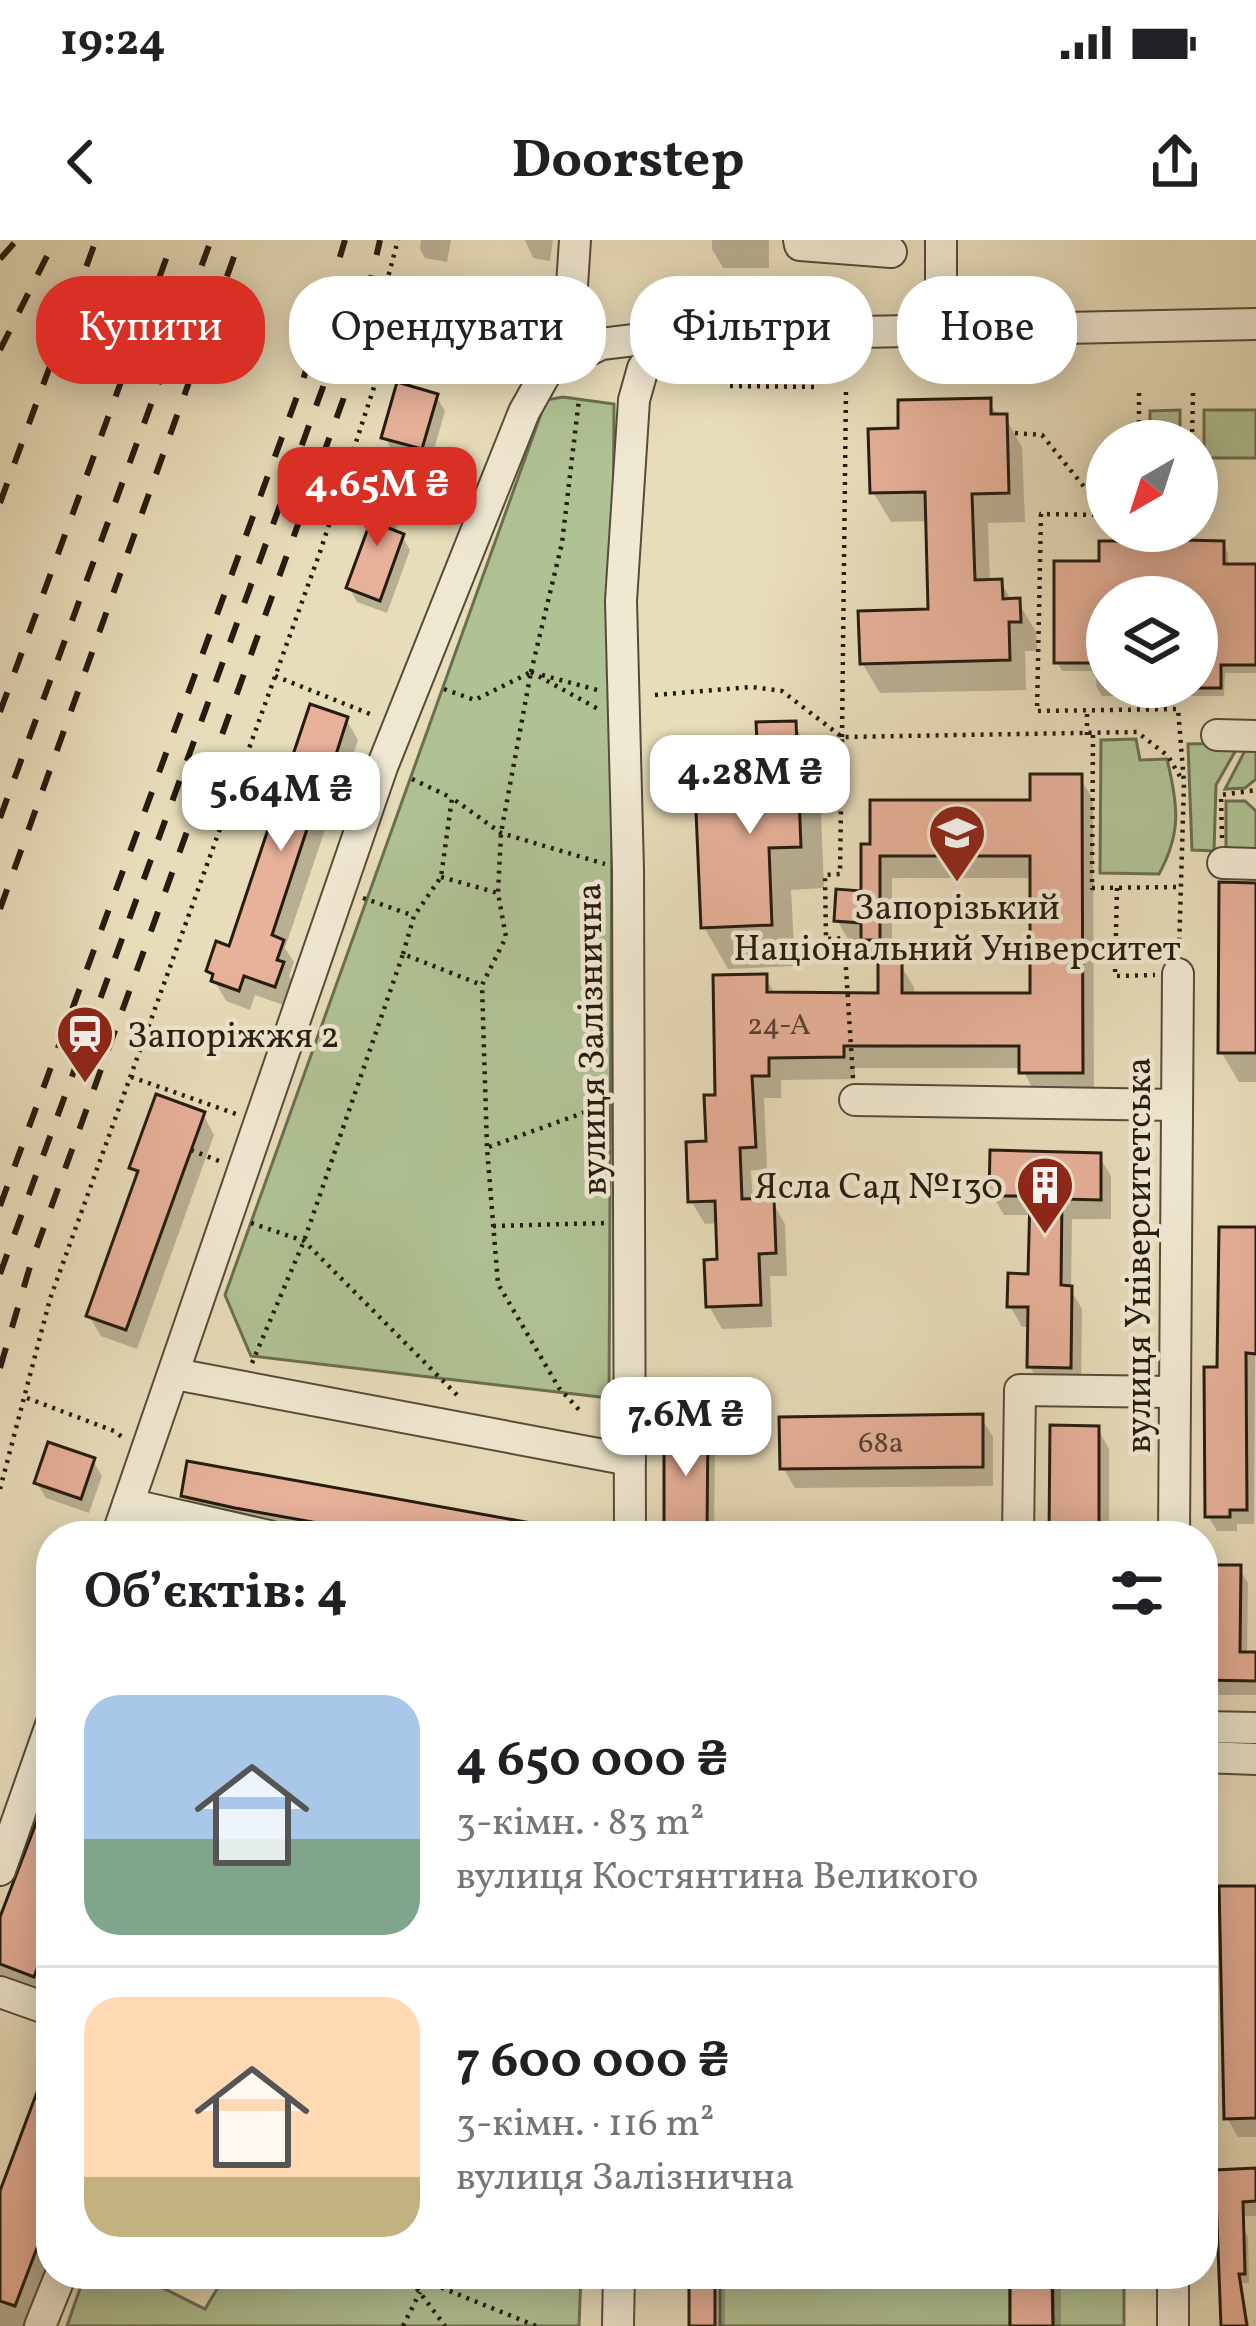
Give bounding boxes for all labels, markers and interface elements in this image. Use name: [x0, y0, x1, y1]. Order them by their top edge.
text: 19:24: [60, 11, 166, 74]
text: Doorstep: [512, 125, 744, 200]
icon: back: [48, 129, 114, 195]
icon: share: [1142, 129, 1208, 195]
chip: Купити: [36, 276, 265, 384]
chip: Орендувати: [289, 276, 606, 384]
chip: Фільтри: [630, 276, 873, 384]
chip: Нове: [897, 276, 1077, 384]
north arrow: [1086, 420, 1218, 552]
map controls: [1086, 420, 1218, 708]
pin: 4.65M ₴: [266, 447, 488, 549]
text: 4.65M ₴: [305, 459, 449, 513]
button: layers: [1086, 576, 1218, 708]
pin: 4.28M ₴: [639, 735, 861, 837]
text: 4.28M ₴: [677, 747, 823, 801]
pin: 5.64M ₴: [170, 752, 392, 854]
text: 5.64M ₴: [209, 764, 353, 818]
school or university icon: Запорізький Національний Університет: [926, 802, 988, 884]
street label: вулиця Залізнична: [566, 882, 622, 1196]
place label: Запорізький Національний Університет: [733, 885, 1181, 976]
station icon: Запоріжжя 2: [54, 1003, 116, 1085]
house number: 24-А: [747, 1005, 811, 1047]
place label: Запоріжжя 2: [127, 1013, 340, 1063]
street label: вулиця Університетська: [1116, 1057, 1166, 1453]
building icon: Ясла Сад №130: [1014, 1154, 1076, 1236]
place label: Ясла Сад №130: [755, 1164, 1003, 1214]
pin: 7.6M ₴: [588, 1377, 784, 1479]
text: 7.6M ₴: [627, 1389, 745, 1443]
house number: 68а: [858, 1423, 904, 1465]
text: Об’єктів: 4: [84, 1558, 348, 1629]
icon: filters: [1104, 1560, 1170, 1626]
text: 4 650 000 ₴: [456, 1726, 728, 1797]
icon: home: [180, 1743, 324, 1887]
text: 3-кімн. · 83 m²: [456, 1797, 704, 1851]
text: вулиця Костянтина Великого: [456, 1851, 979, 1905]
text: 7 600 000 ₴: [456, 2027, 730, 2098]
icon: home: [180, 2045, 324, 2189]
text: 3-кімн. · 116 m²: [456, 2098, 715, 2152]
text: вулиця Залізнична: [456, 2152, 795, 2206]

